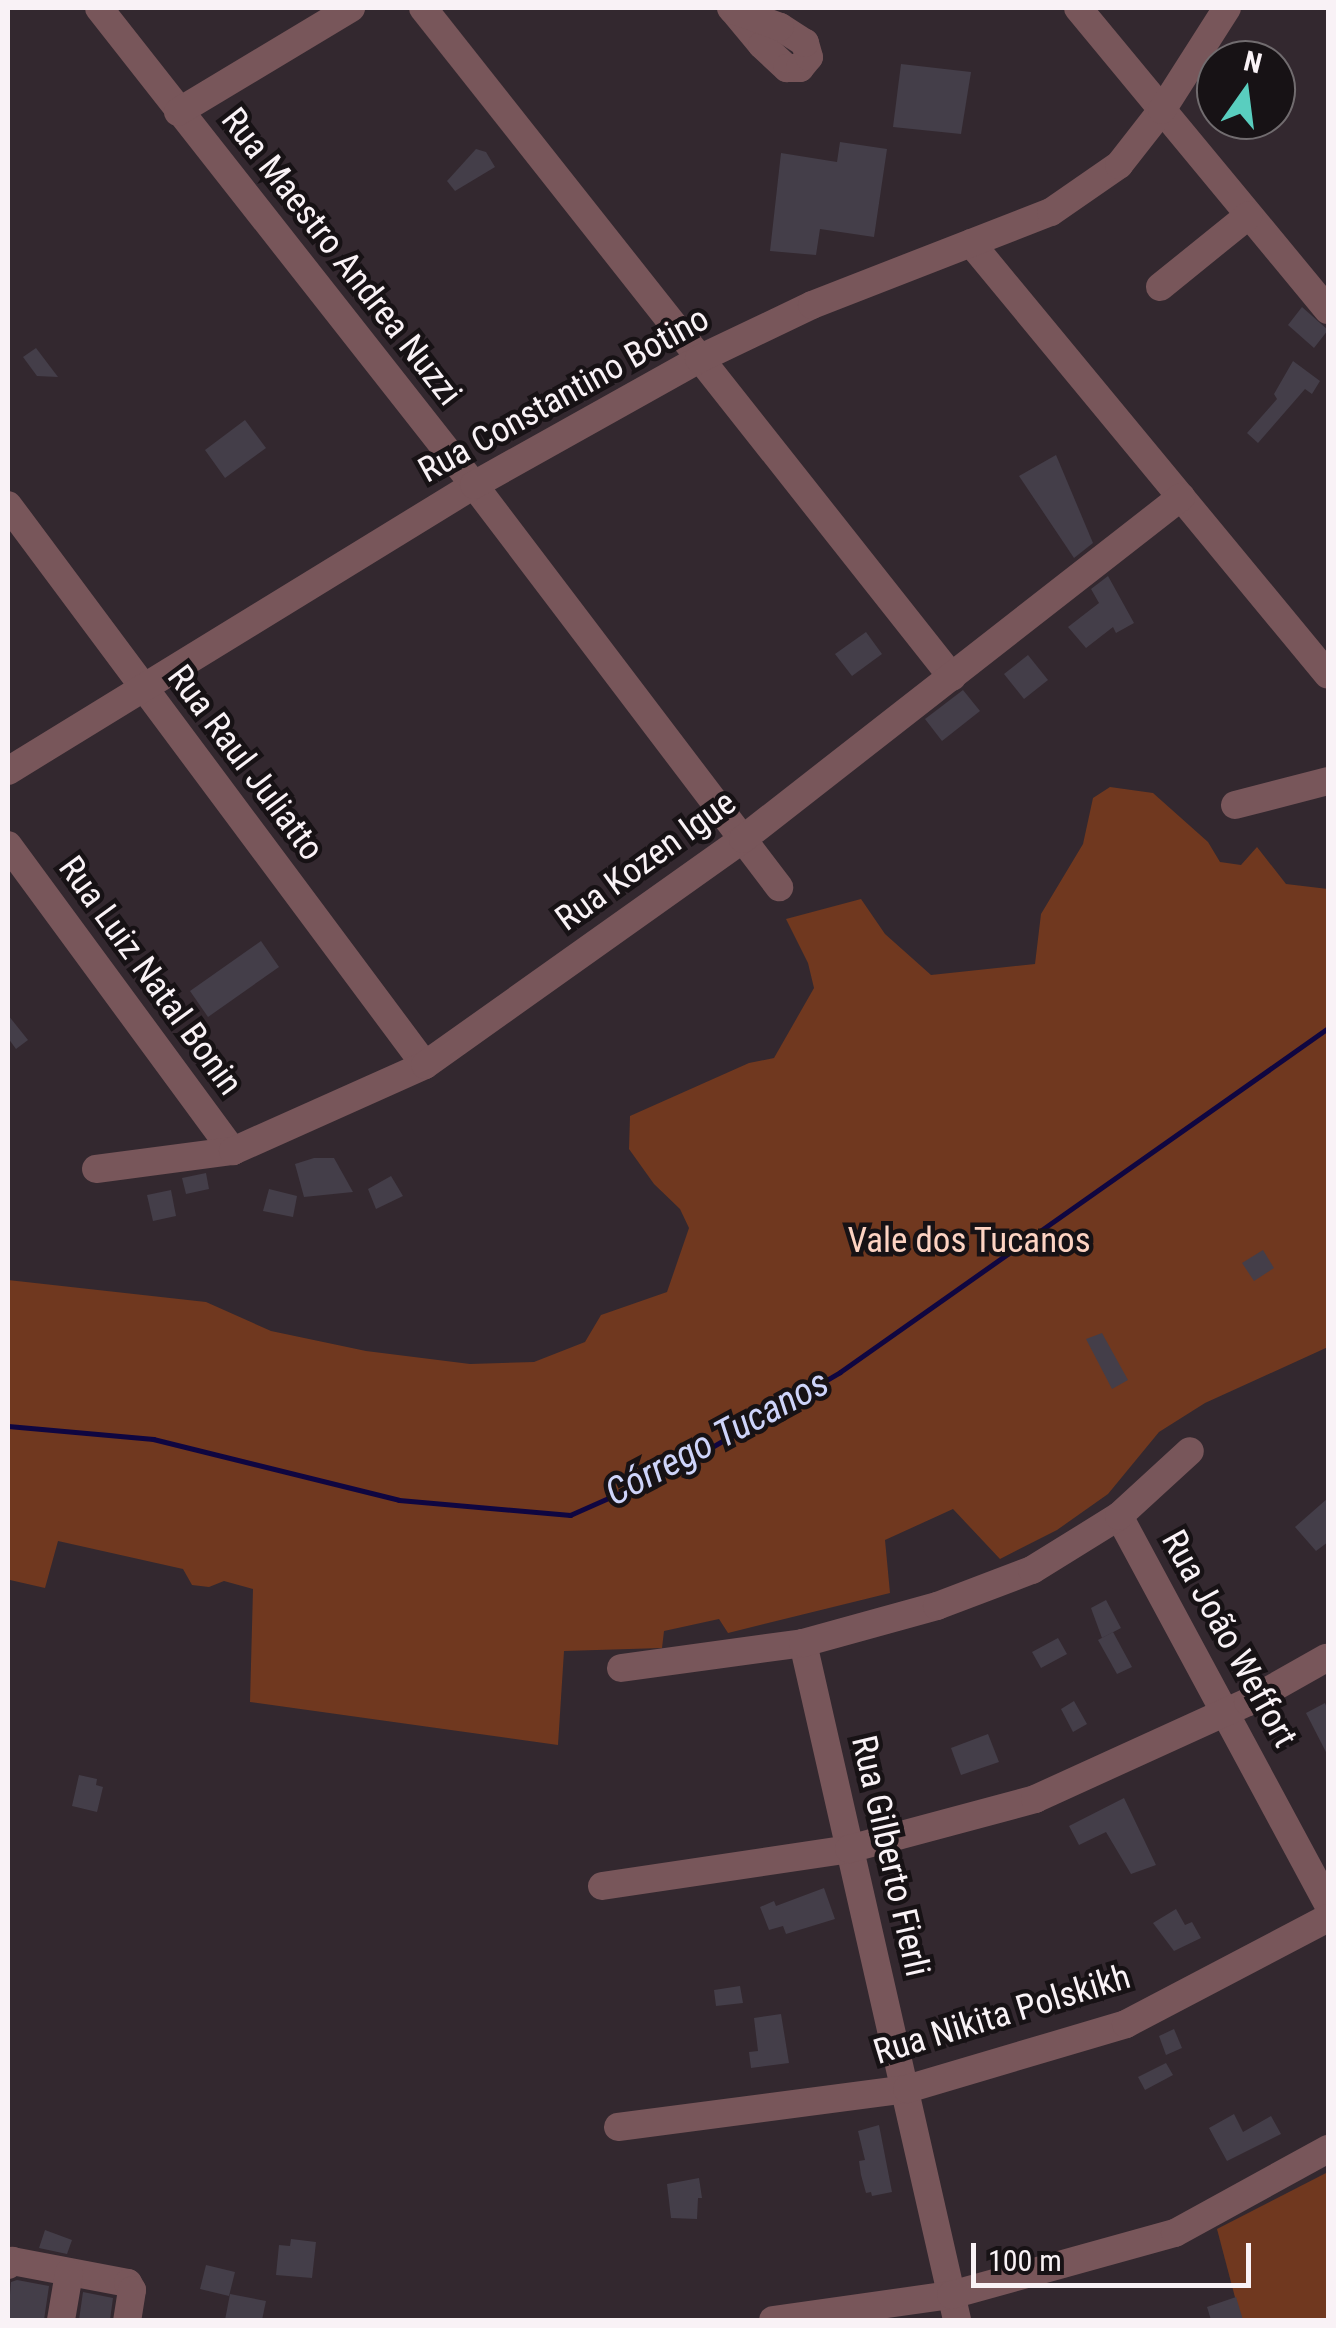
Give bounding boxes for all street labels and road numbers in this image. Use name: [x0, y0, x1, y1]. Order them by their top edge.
street label: Rua Maestro Andrea Nuzzi: [212, 100, 470, 414]
street label: Rua Constantino Botino: [412, 298, 716, 492]
street label: Rua Raul Juliatto: [158, 657, 332, 869]
street label: Rua Kozen Igue: [548, 782, 744, 940]
street label: Rua Luiz Natal Bonin: [49, 848, 251, 1104]
street label: Rua João Weffort: [1152, 1523, 1306, 1755]
street label: Rua Gilberto Fierli: [842, 1732, 938, 1980]
street label: Rua Nikita Polskikh: [869, 1956, 1135, 2074]

